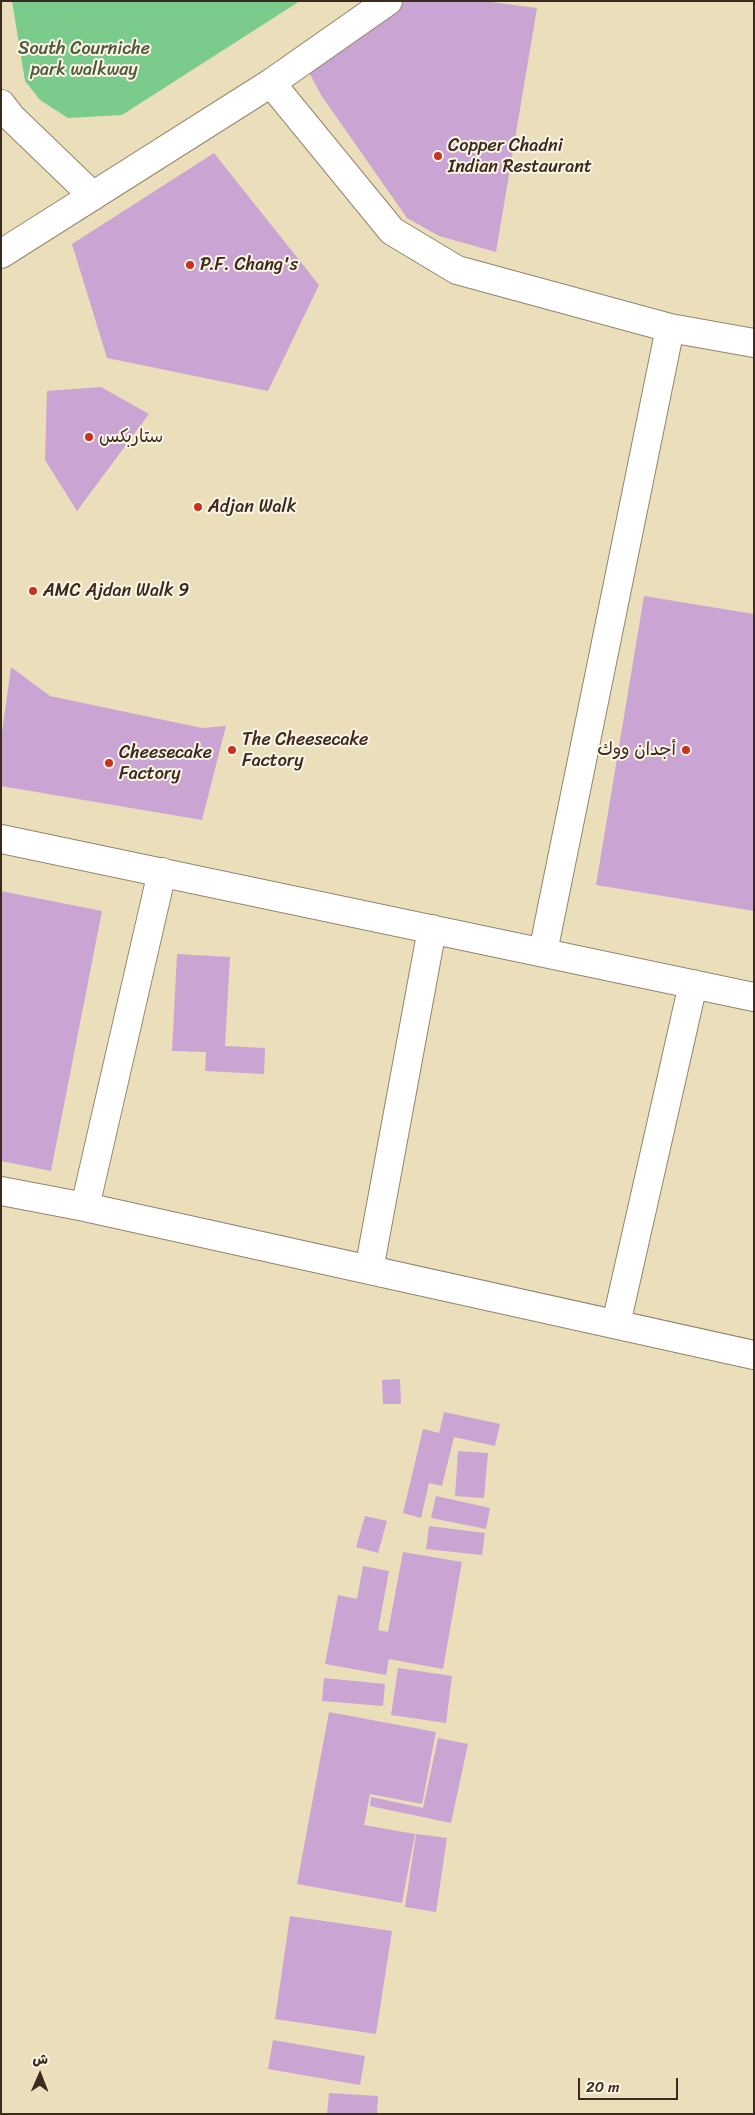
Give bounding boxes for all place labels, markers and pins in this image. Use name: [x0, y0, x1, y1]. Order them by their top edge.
place label: Copper Chadni Indian Restaurant: [448, 135, 592, 178]
marker: Copper Chadni Indian Restaurant: [432, 150, 444, 162]
place label: P.F. Chang's: [200, 254, 298, 276]
marker: P.F. Chang's: [184, 259, 196, 271]
place label: ستاربكس: [99, 426, 163, 448]
marker: ستاربكس: [83, 431, 95, 443]
place label: Adjan Walk: [208, 496, 296, 518]
marker: Adjan Walk: [192, 501, 204, 513]
place label: AMC Ajdan Walk 9: [43, 580, 189, 602]
marker: AMC Ajdan Walk 9: [27, 585, 39, 597]
place label: The Cheesecake Factory: [242, 729, 368, 772]
place label: أجدان ووك: [597, 739, 676, 761]
place label: Cheesecake Factory: [119, 742, 212, 784]
marker: The Cheesecake Factory: [226, 744, 238, 756]
marker: أجدان ووك: [680, 744, 692, 756]
marker: Cheesecake Factory: [103, 757, 115, 769]

